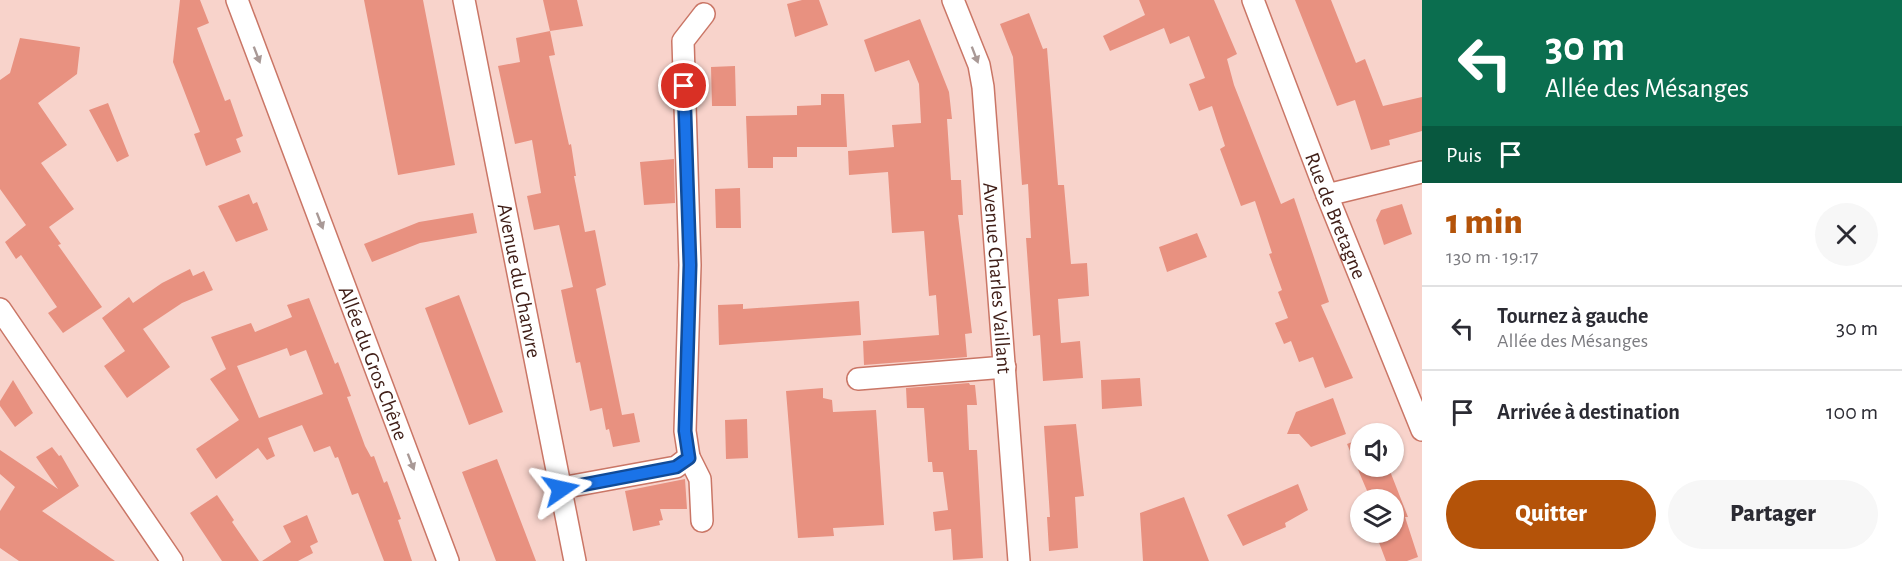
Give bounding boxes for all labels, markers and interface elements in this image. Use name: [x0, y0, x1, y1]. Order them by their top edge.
icon: left: [1446, 24, 1524, 102]
text: 30 m: [1545, 26, 1625, 68]
one-way arrow: [253, 46, 263, 64]
one-way arrow: [970, 46, 980, 64]
pin: [658, 60, 709, 111]
icon: arrive: [667, 69, 700, 102]
text: Allée des Mésanges: [1545, 75, 1749, 102]
icon: arrive: [1494, 138, 1527, 171]
text: Puis: [1446, 144, 1482, 166]
street label: Rue de Bretagne: [1301, 150, 1370, 282]
street label: Avenue Charles Vaillant: [979, 182, 1015, 375]
street label: Avenue du Chanvre: [493, 202, 545, 360]
button: close: [1815, 203, 1878, 266]
text: 1 min: [1446, 204, 1523, 240]
one-way arrow: [316, 212, 325, 230]
text: 130 m · 19:17: [1446, 247, 1538, 267]
street label: Allée du Gros Chêne: [335, 283, 412, 443]
text: Tournez à gauche: [1497, 305, 1648, 327]
icon: left: [1446, 312, 1479, 345]
text: 30 m: [1836, 317, 1878, 339]
text: Allée des Mésanges: [1497, 331, 1648, 351]
icon: arrive: [1446, 396, 1479, 429]
text: Arrivée à destination: [1497, 401, 1680, 423]
text: 100 m: [1826, 401, 1878, 423]
map controls: [1350, 423, 1404, 543]
button: sound: [1350, 423, 1404, 477]
one-way arrow: [407, 453, 416, 471]
position arrow: [529, 457, 593, 521]
button: Quitter: [1446, 480, 1656, 549]
button: Partager: [1668, 480, 1878, 549]
button: layers: [1350, 489, 1404, 543]

